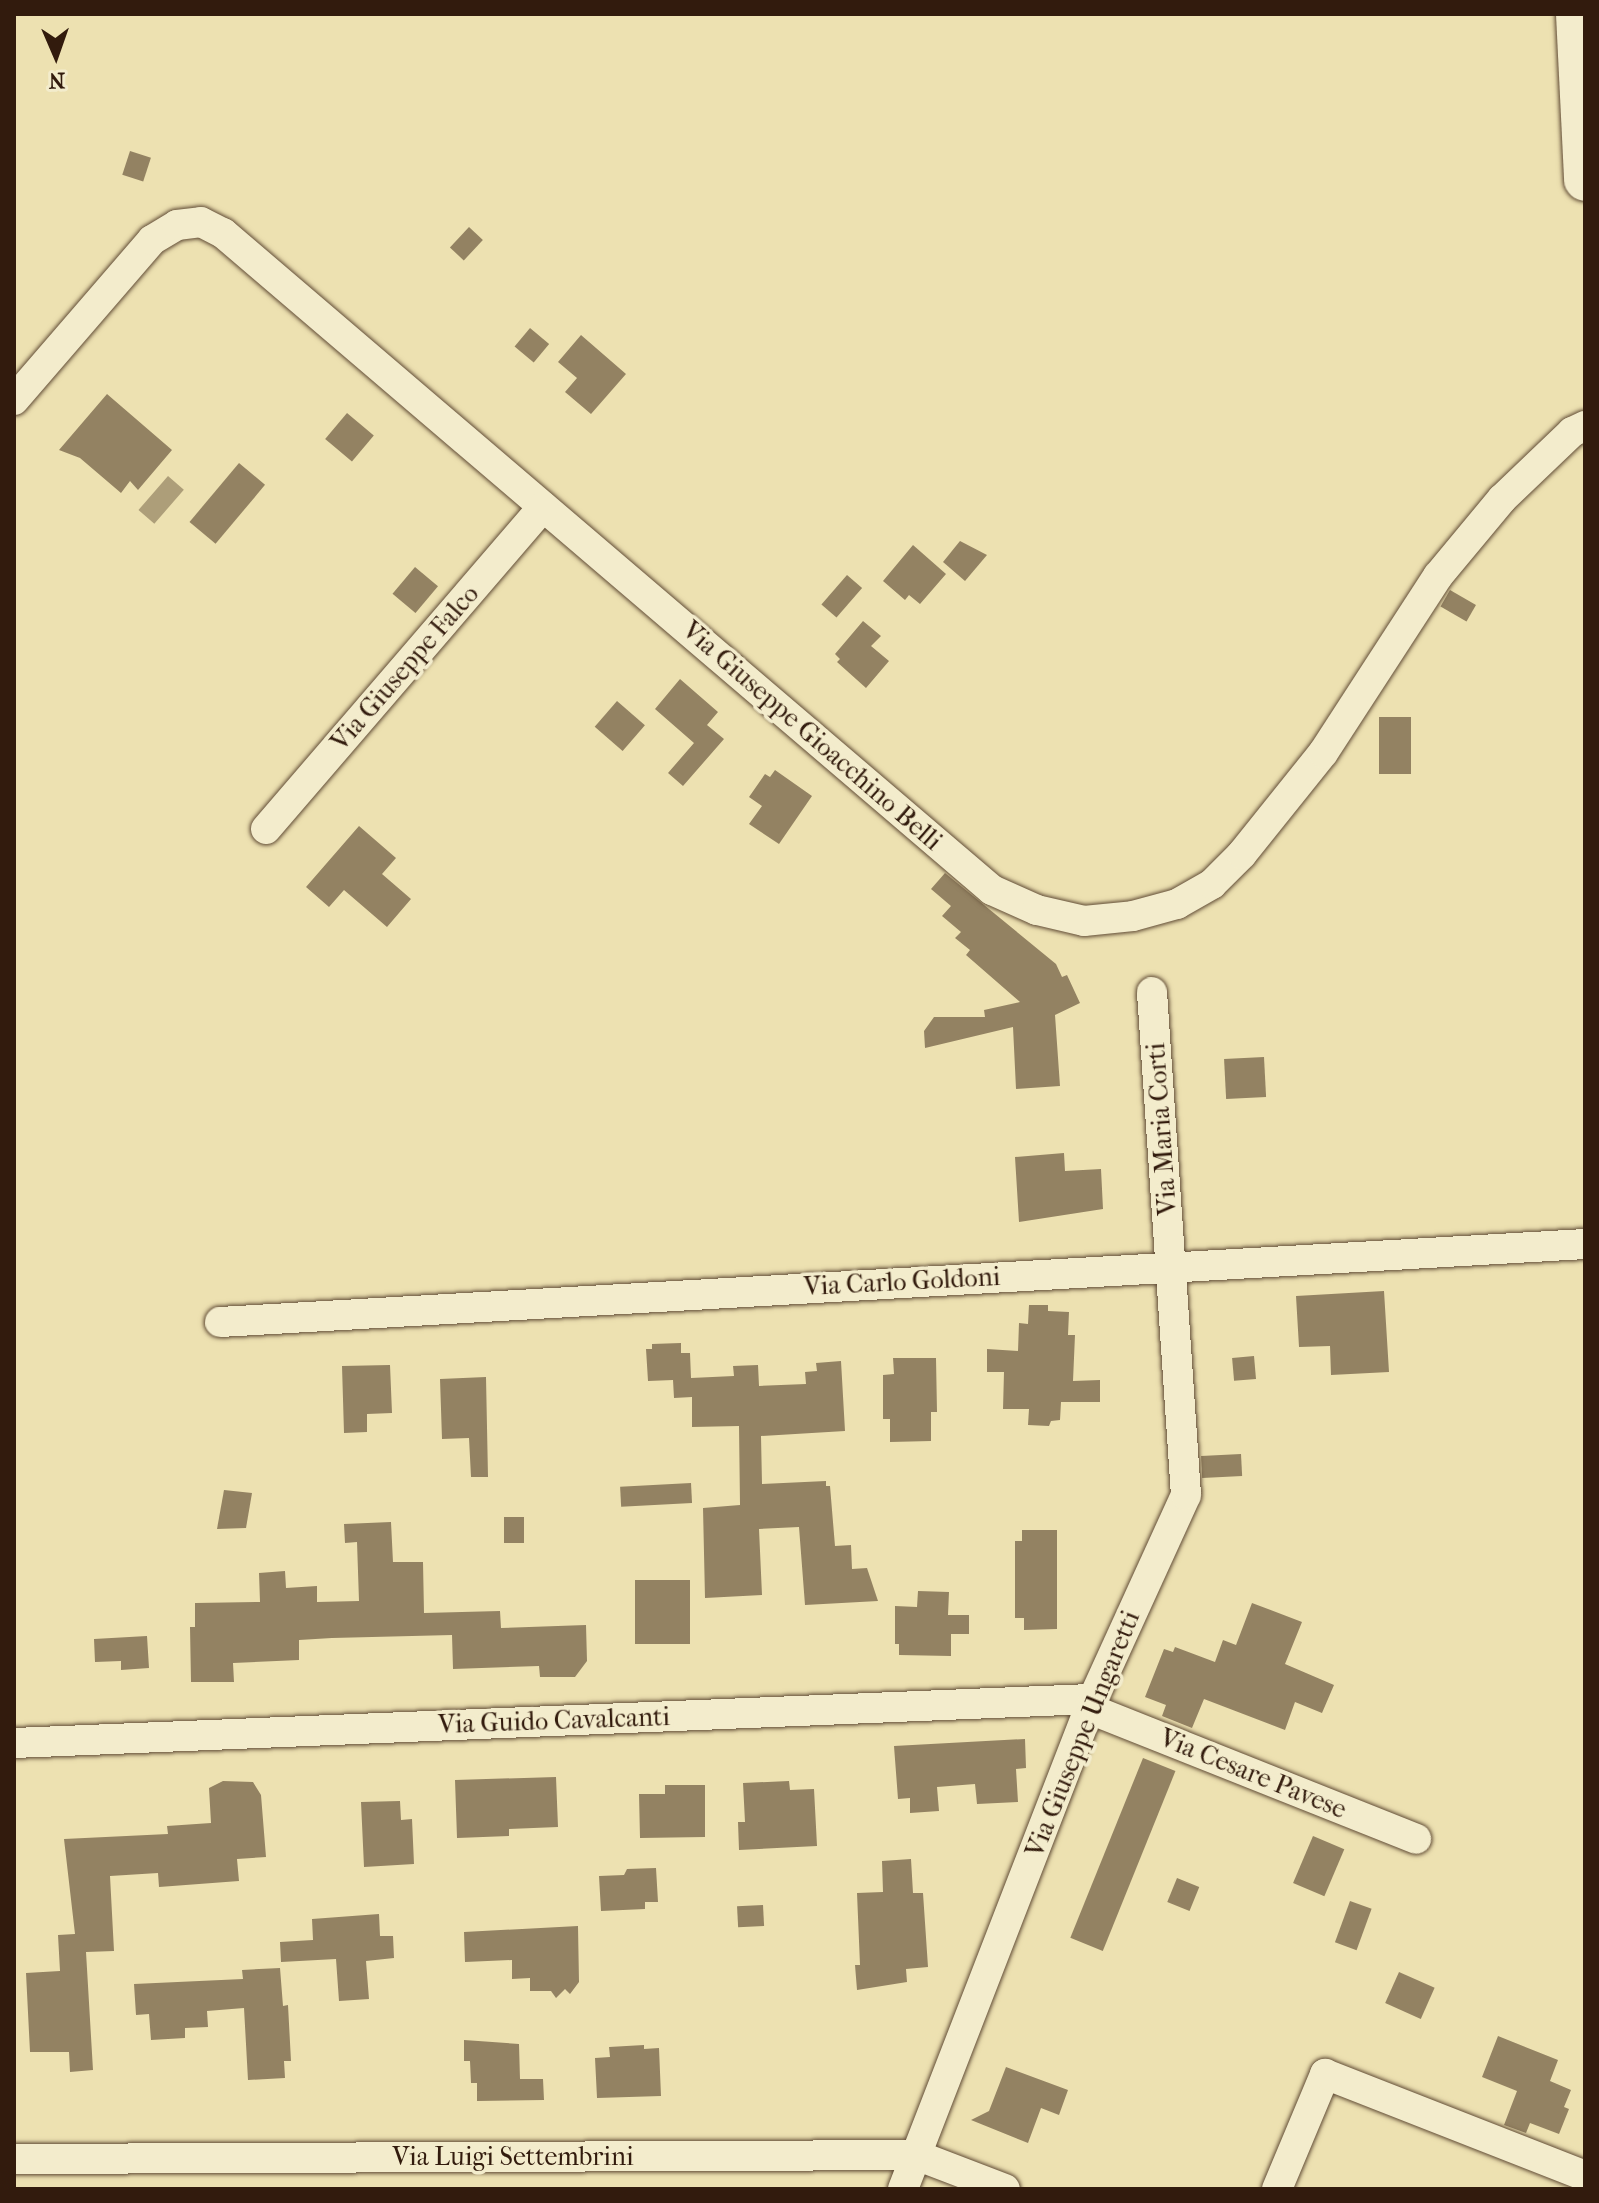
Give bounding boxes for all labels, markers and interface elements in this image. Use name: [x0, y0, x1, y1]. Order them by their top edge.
north arrow: [16, 16, 96, 96]
text: N: [48, 67, 66, 93]
street label: Via Giuseppe Falco: [325, 579, 485, 757]
street label: Via Giuseppe Gioacchino Belli: [676, 615, 948, 857]
street label: Via Maria Corti: [1140, 1042, 1184, 1216]
street label: Via Carlo Goldoni: [803, 1261, 1001, 1303]
street label: Via Giuseppe Ungaretti: [1019, 1606, 1147, 1862]
street label: Via Guido Cavalcanti: [438, 1701, 670, 1741]
street label: Via Cesare Pavese: [1155, 1722, 1351, 1826]
street label: Via Luigi Settembrini: [392, 2141, 634, 2173]

